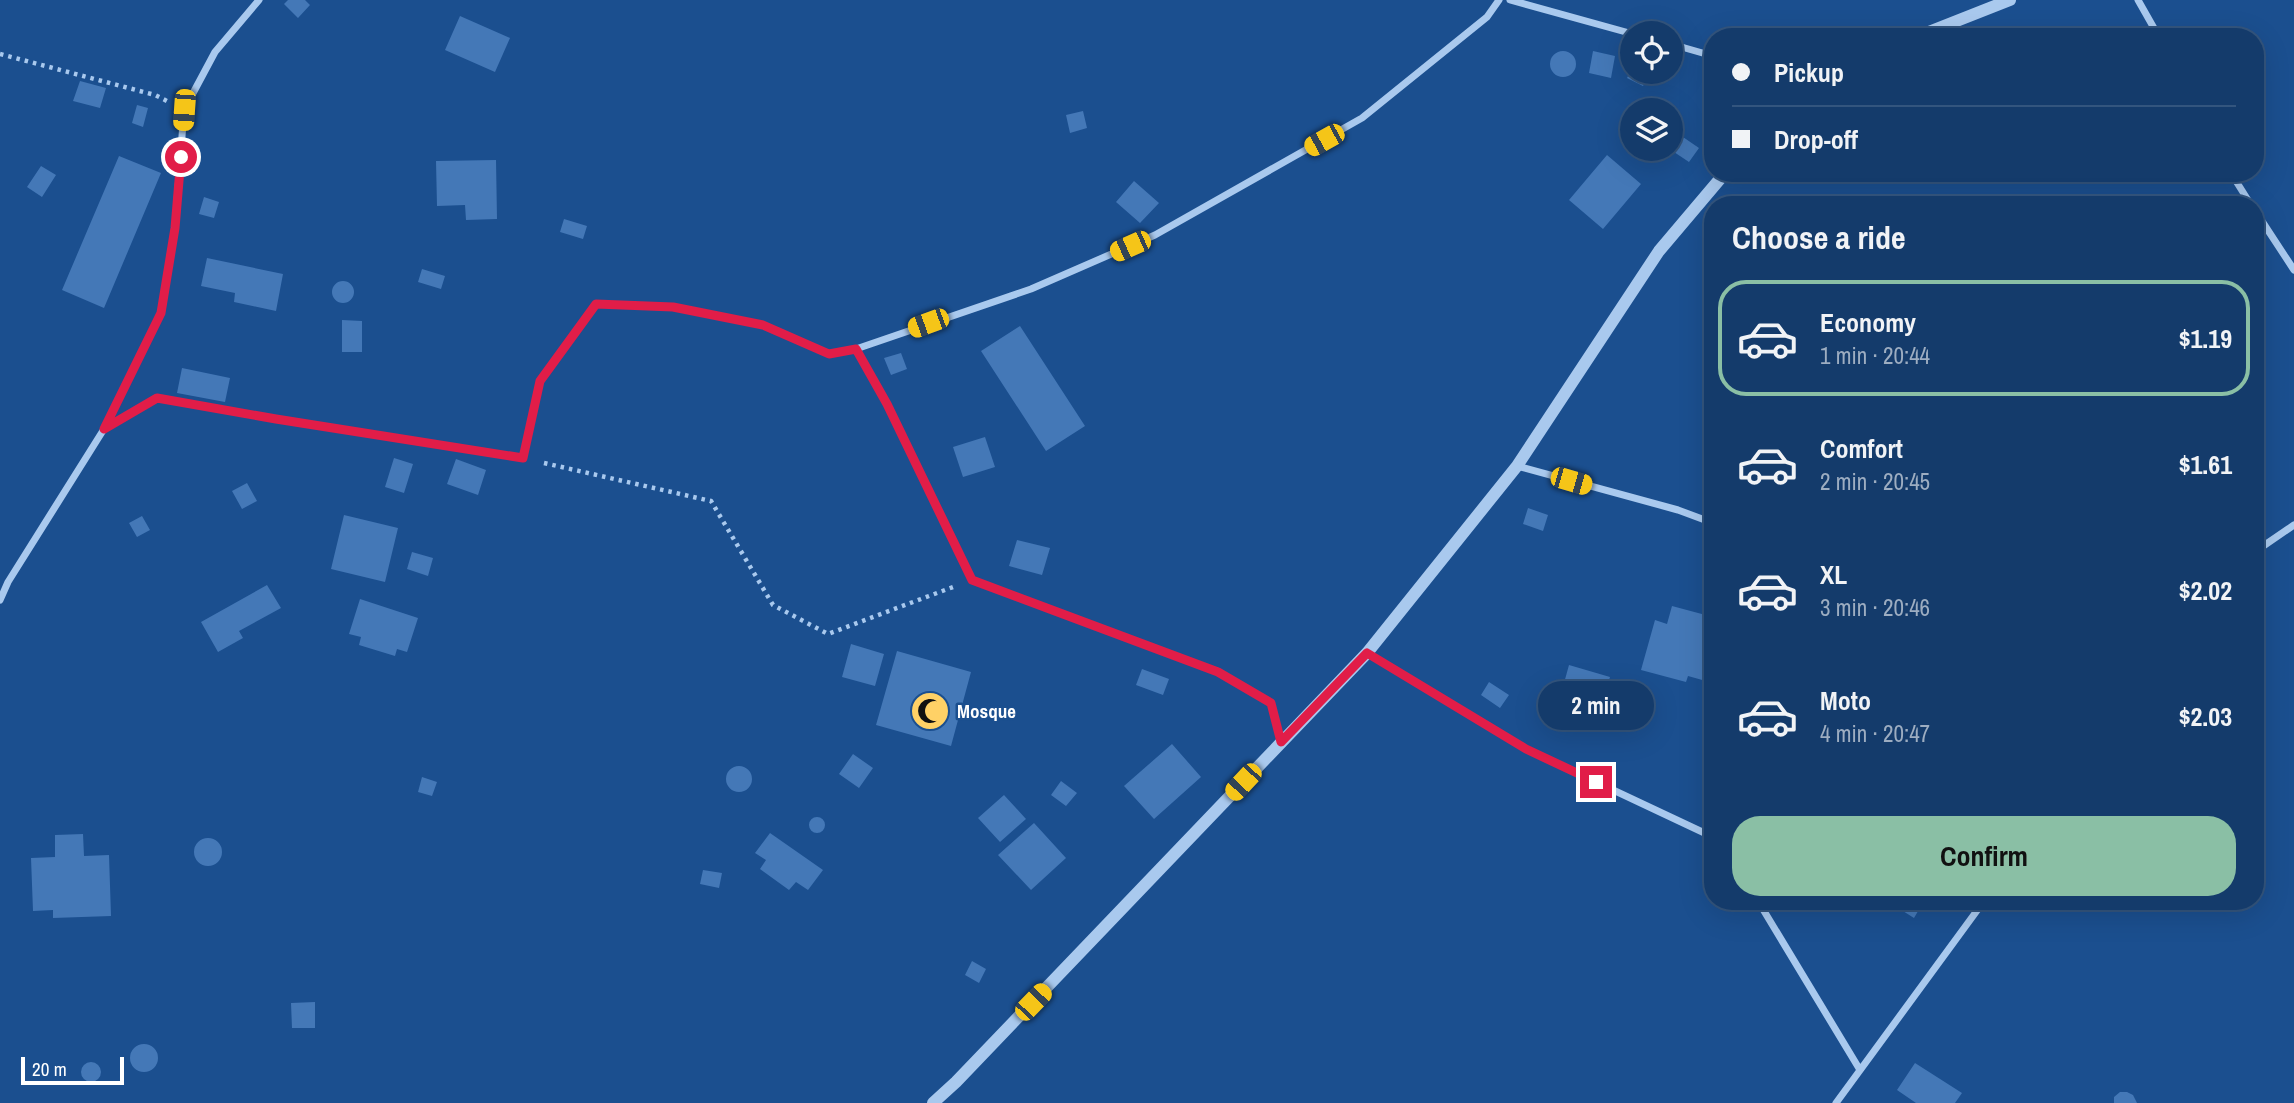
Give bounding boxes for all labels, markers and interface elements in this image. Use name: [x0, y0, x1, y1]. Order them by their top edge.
map controls: [1620, 21, 1683, 161]
button: locate: [1620, 21, 1683, 84]
text: Pickup: [1774, 55, 1844, 90]
car: [173, 88, 196, 132]
button: layers: [1620, 98, 1683, 161]
car: [1301, 121, 1348, 159]
text: Drop-off: [1774, 122, 1858, 157]
route start: [165, 141, 197, 173]
text: Choose a ride: [1732, 216, 1906, 259]
car: [1107, 228, 1154, 264]
text: Economy: [1820, 305, 1916, 340]
car: [905, 306, 952, 340]
icon: car: [1736, 307, 1799, 370]
text: $1.19: [2179, 321, 2232, 356]
text: 1 min · 20:44: [1820, 340, 1930, 371]
text: Comfort: [1820, 431, 1903, 466]
icon: car: [1736, 433, 1799, 496]
text: $1.61: [2179, 447, 2232, 482]
car: [1548, 465, 1595, 497]
text: 2 min · 20:45: [1820, 466, 1930, 497]
text: XL: [1820, 557, 1847, 592]
icon: car: [1736, 559, 1799, 622]
text: $2.02: [2179, 573, 2232, 608]
text: 3 min · 20:46: [1820, 592, 1930, 623]
callout: 2 min: [1538, 680, 1654, 730]
text: Moto: [1820, 683, 1871, 718]
icon: car: [1736, 685, 1799, 748]
mosque icon: Mosque: [909, 690, 951, 732]
text: 2 min: [1571, 690, 1621, 721]
place label: Mosque: [957, 698, 1016, 724]
text: $2.03: [2179, 699, 2232, 734]
text: 4 min · 20:47: [1820, 718, 1930, 749]
car: [1221, 759, 1266, 805]
route end: [1580, 766, 1612, 798]
button: Confirm: [1732, 816, 2236, 896]
car: [1011, 980, 1056, 1024]
scale bar: [21, 1054, 124, 1086]
text: 20 m: [32, 1056, 67, 1082]

